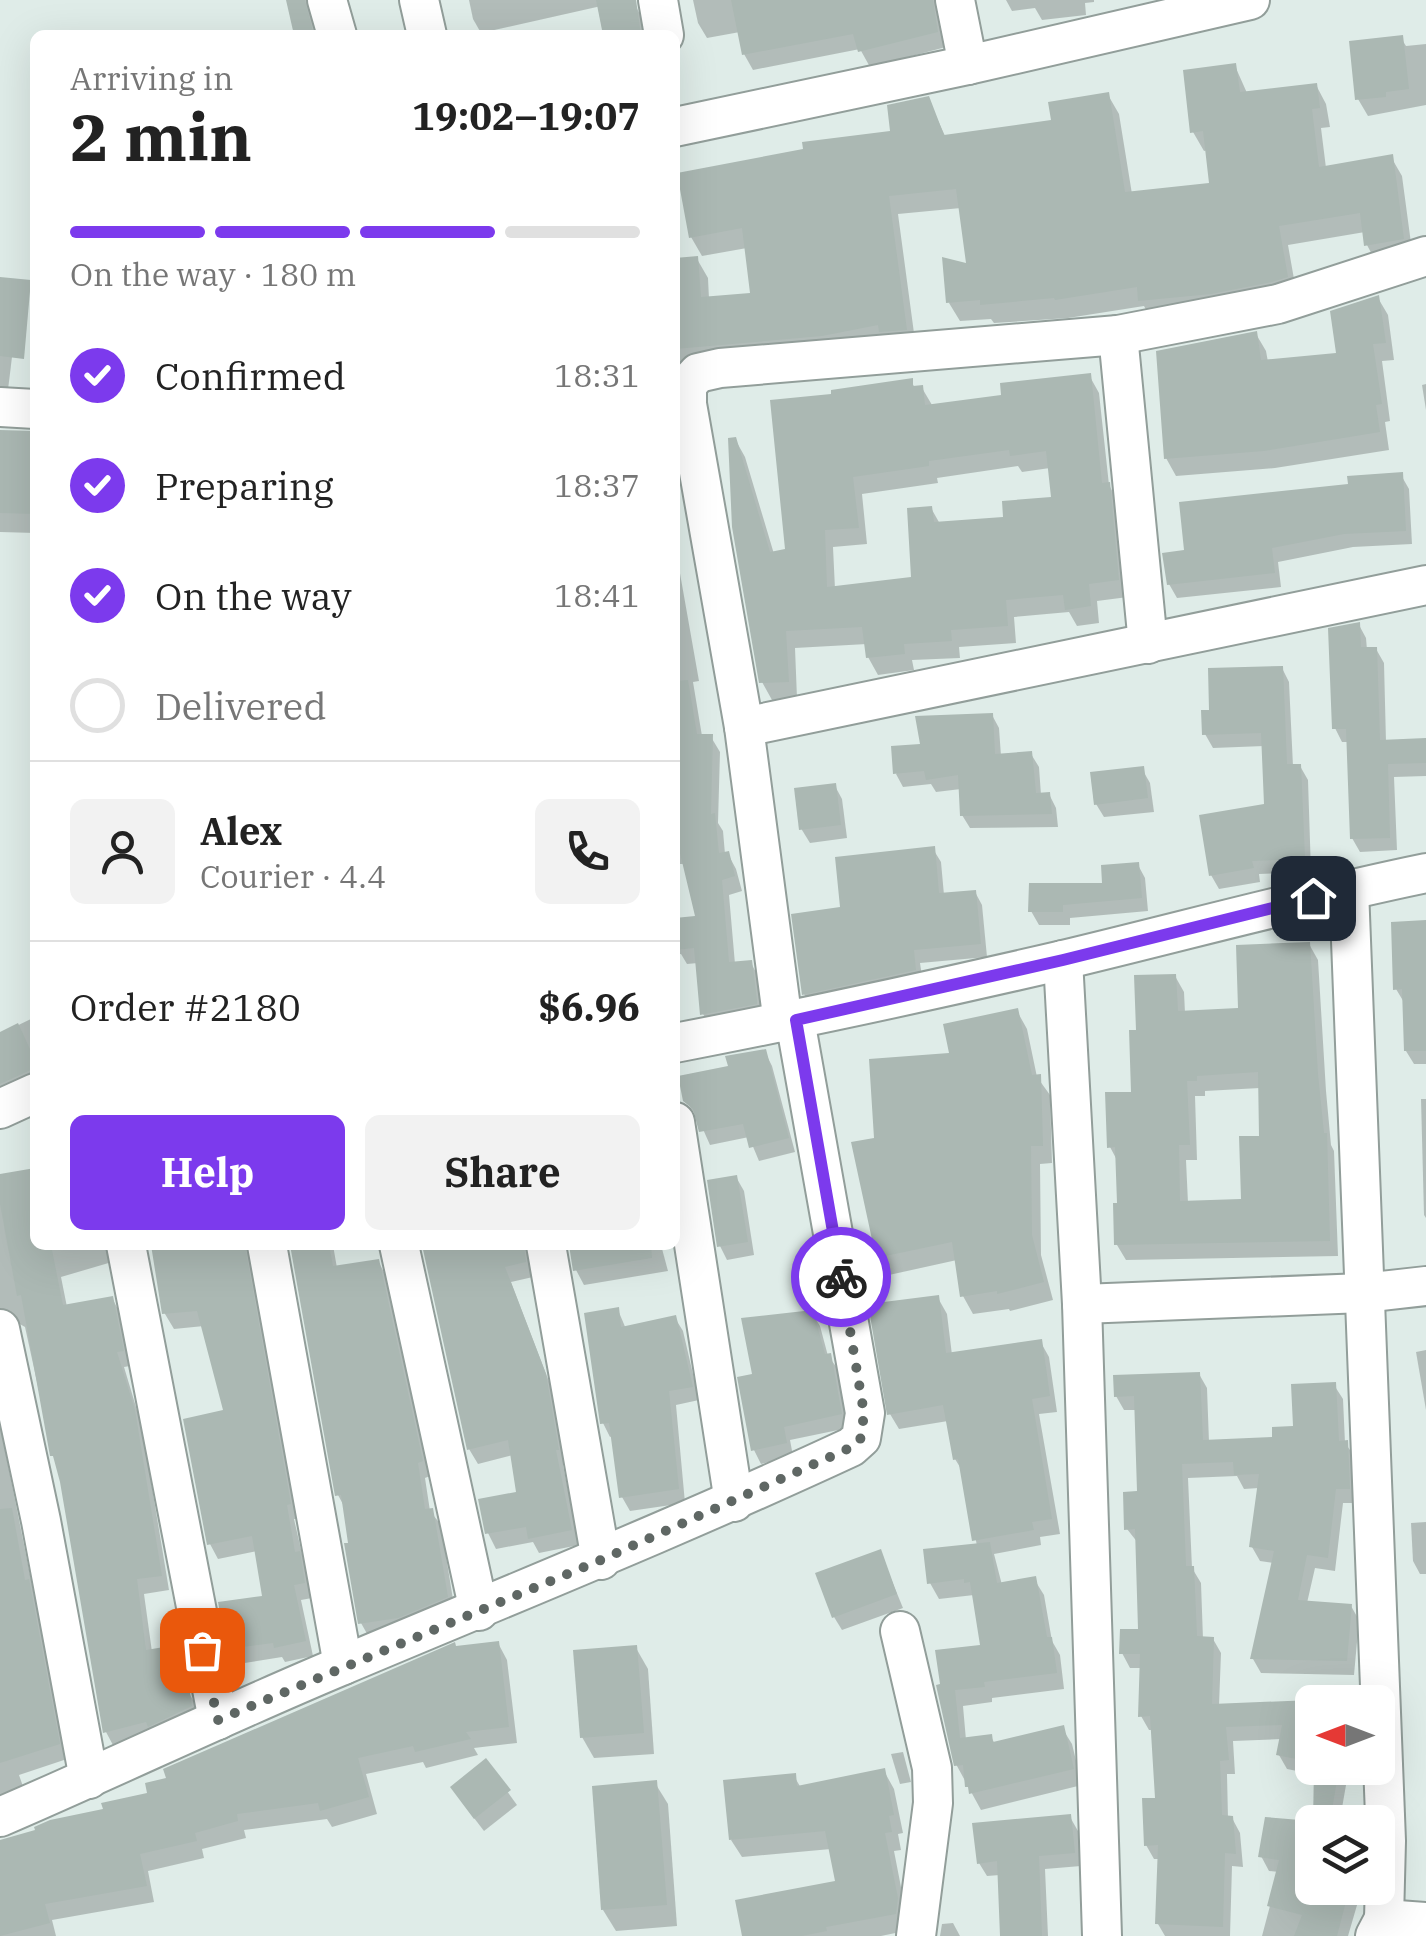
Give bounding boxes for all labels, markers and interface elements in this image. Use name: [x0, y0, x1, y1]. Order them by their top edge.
text: Arriving in: [70, 57, 233, 99]
text: 19:02–19:07: [412, 91, 640, 140]
text: 2 min: [70, 94, 252, 179]
text: On the way · 180 m: [70, 253, 356, 295]
icon: check: [70, 348, 125, 403]
text: Confirmed: [155, 351, 346, 400]
text: 18:31: [554, 354, 640, 396]
icon: check: [70, 458, 125, 513]
text: Preparing: [155, 461, 334, 510]
text: 18:37: [554, 464, 640, 506]
icon: check: [70, 568, 125, 623]
text: On the way: [155, 571, 352, 620]
text: 18:41: [554, 574, 640, 616]
text: Delivered: [155, 681, 327, 730]
button: person: [70, 799, 175, 904]
button: phone: [535, 799, 640, 904]
text: Alex: [200, 806, 282, 855]
text: Courier · 4.4: [200, 855, 386, 897]
pin: [1271, 856, 1356, 941]
icon: home: [1286, 871, 1341, 926]
text: Order #2180: [70, 982, 301, 1031]
text: $6.96: [538, 982, 640, 1031]
button: Help: [70, 1115, 345, 1230]
button: Share: [365, 1115, 640, 1230]
courier: [791, 1227, 891, 1327]
icon: bike: [814, 1250, 869, 1305]
pin: [160, 1608, 245, 1693]
icon: bag: [175, 1623, 230, 1678]
north arrow: [1295, 1685, 1395, 1785]
map controls: [1295, 1685, 1395, 1905]
button: layers: [1295, 1805, 1395, 1905]

